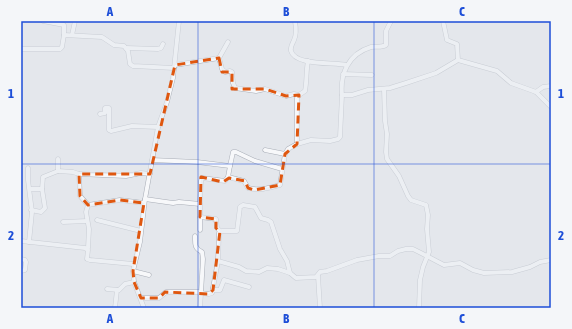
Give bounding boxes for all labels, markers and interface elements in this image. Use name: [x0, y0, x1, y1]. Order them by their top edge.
text: A: [106, 4, 114, 19]
text: B: [283, 4, 290, 19]
text: C: [459, 4, 465, 19]
text: 1: [8, 86, 14, 101]
text: 1: [558, 86, 564, 101]
text: 2: [8, 228, 14, 243]
text: 2: [558, 228, 564, 243]
text: A: [106, 311, 114, 326]
text: B: [283, 311, 290, 326]
text: C: [459, 311, 465, 326]

